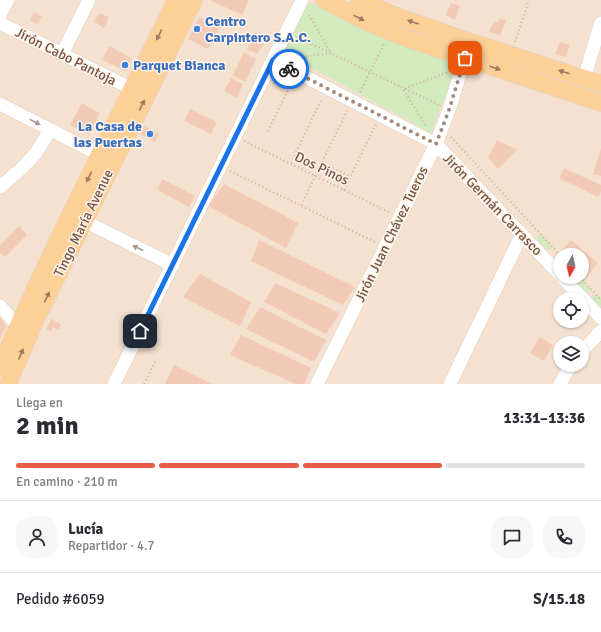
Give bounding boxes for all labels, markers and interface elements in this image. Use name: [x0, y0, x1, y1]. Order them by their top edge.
place label: Centro Carpintero S.A.C.: [205, 13, 311, 46]
one-way arrow: [353, 15, 365, 21]
one-way arrow: [406, 19, 418, 25]
street label: Jirón Cabo Pantoja: [12, 24, 119, 89]
marker: Centro Carpintero S.A.C.: [192, 24, 202, 34]
one-way arrow: [156, 29, 162, 41]
pin: [448, 41, 482, 75]
icon: bag: [454, 47, 476, 69]
courier: [269, 49, 309, 89]
place label: Parquet Bianca: [133, 57, 225, 74]
icon: bike: [278, 58, 300, 80]
marker: Parquet Bianca: [120, 60, 130, 70]
one-way arrow: [489, 65, 501, 71]
one-way arrow: [558, 68, 570, 74]
one-way arrow: [138, 99, 145, 110]
place label: La Casa de las Puertas: [74, 118, 142, 151]
one-way arrow: [29, 119, 41, 125]
marker: La Casa de las Puertas: [145, 129, 155, 139]
street label: Dos Pinos: [292, 148, 352, 189]
street label: Jirón Germán Carrasco: [439, 150, 546, 259]
street label: Jirón Juan Chávez Tueros: [351, 164, 432, 305]
street label: Tingo María Avenue: [50, 167, 117, 280]
one-way arrow: [86, 171, 92, 183]
one-way arrow: [132, 245, 144, 251]
north arrow: [553, 248, 589, 284]
map controls: [553, 248, 589, 372]
one-way arrow: [44, 291, 50, 302]
button: locate: [553, 292, 589, 328]
pin: [123, 314, 157, 348]
icon: home: [129, 320, 151, 342]
button: layers: [553, 336, 589, 372]
one-way arrow: [18, 348, 24, 359]
text: Llega en: [16, 395, 63, 411]
text: 13:31–13:36: [504, 409, 585, 427]
text: 2 min: [16, 410, 79, 442]
text: En camino · 210 m: [16, 474, 118, 490]
button: person: [16, 516, 58, 558]
button: chat: [491, 516, 533, 558]
button: phone: [543, 516, 585, 558]
text: Lucía: [68, 520, 103, 538]
text: Repartidor · 4.7: [68, 538, 154, 554]
text: Pedido #6059: [16, 590, 105, 608]
text: S/15.18: [533, 590, 585, 608]

